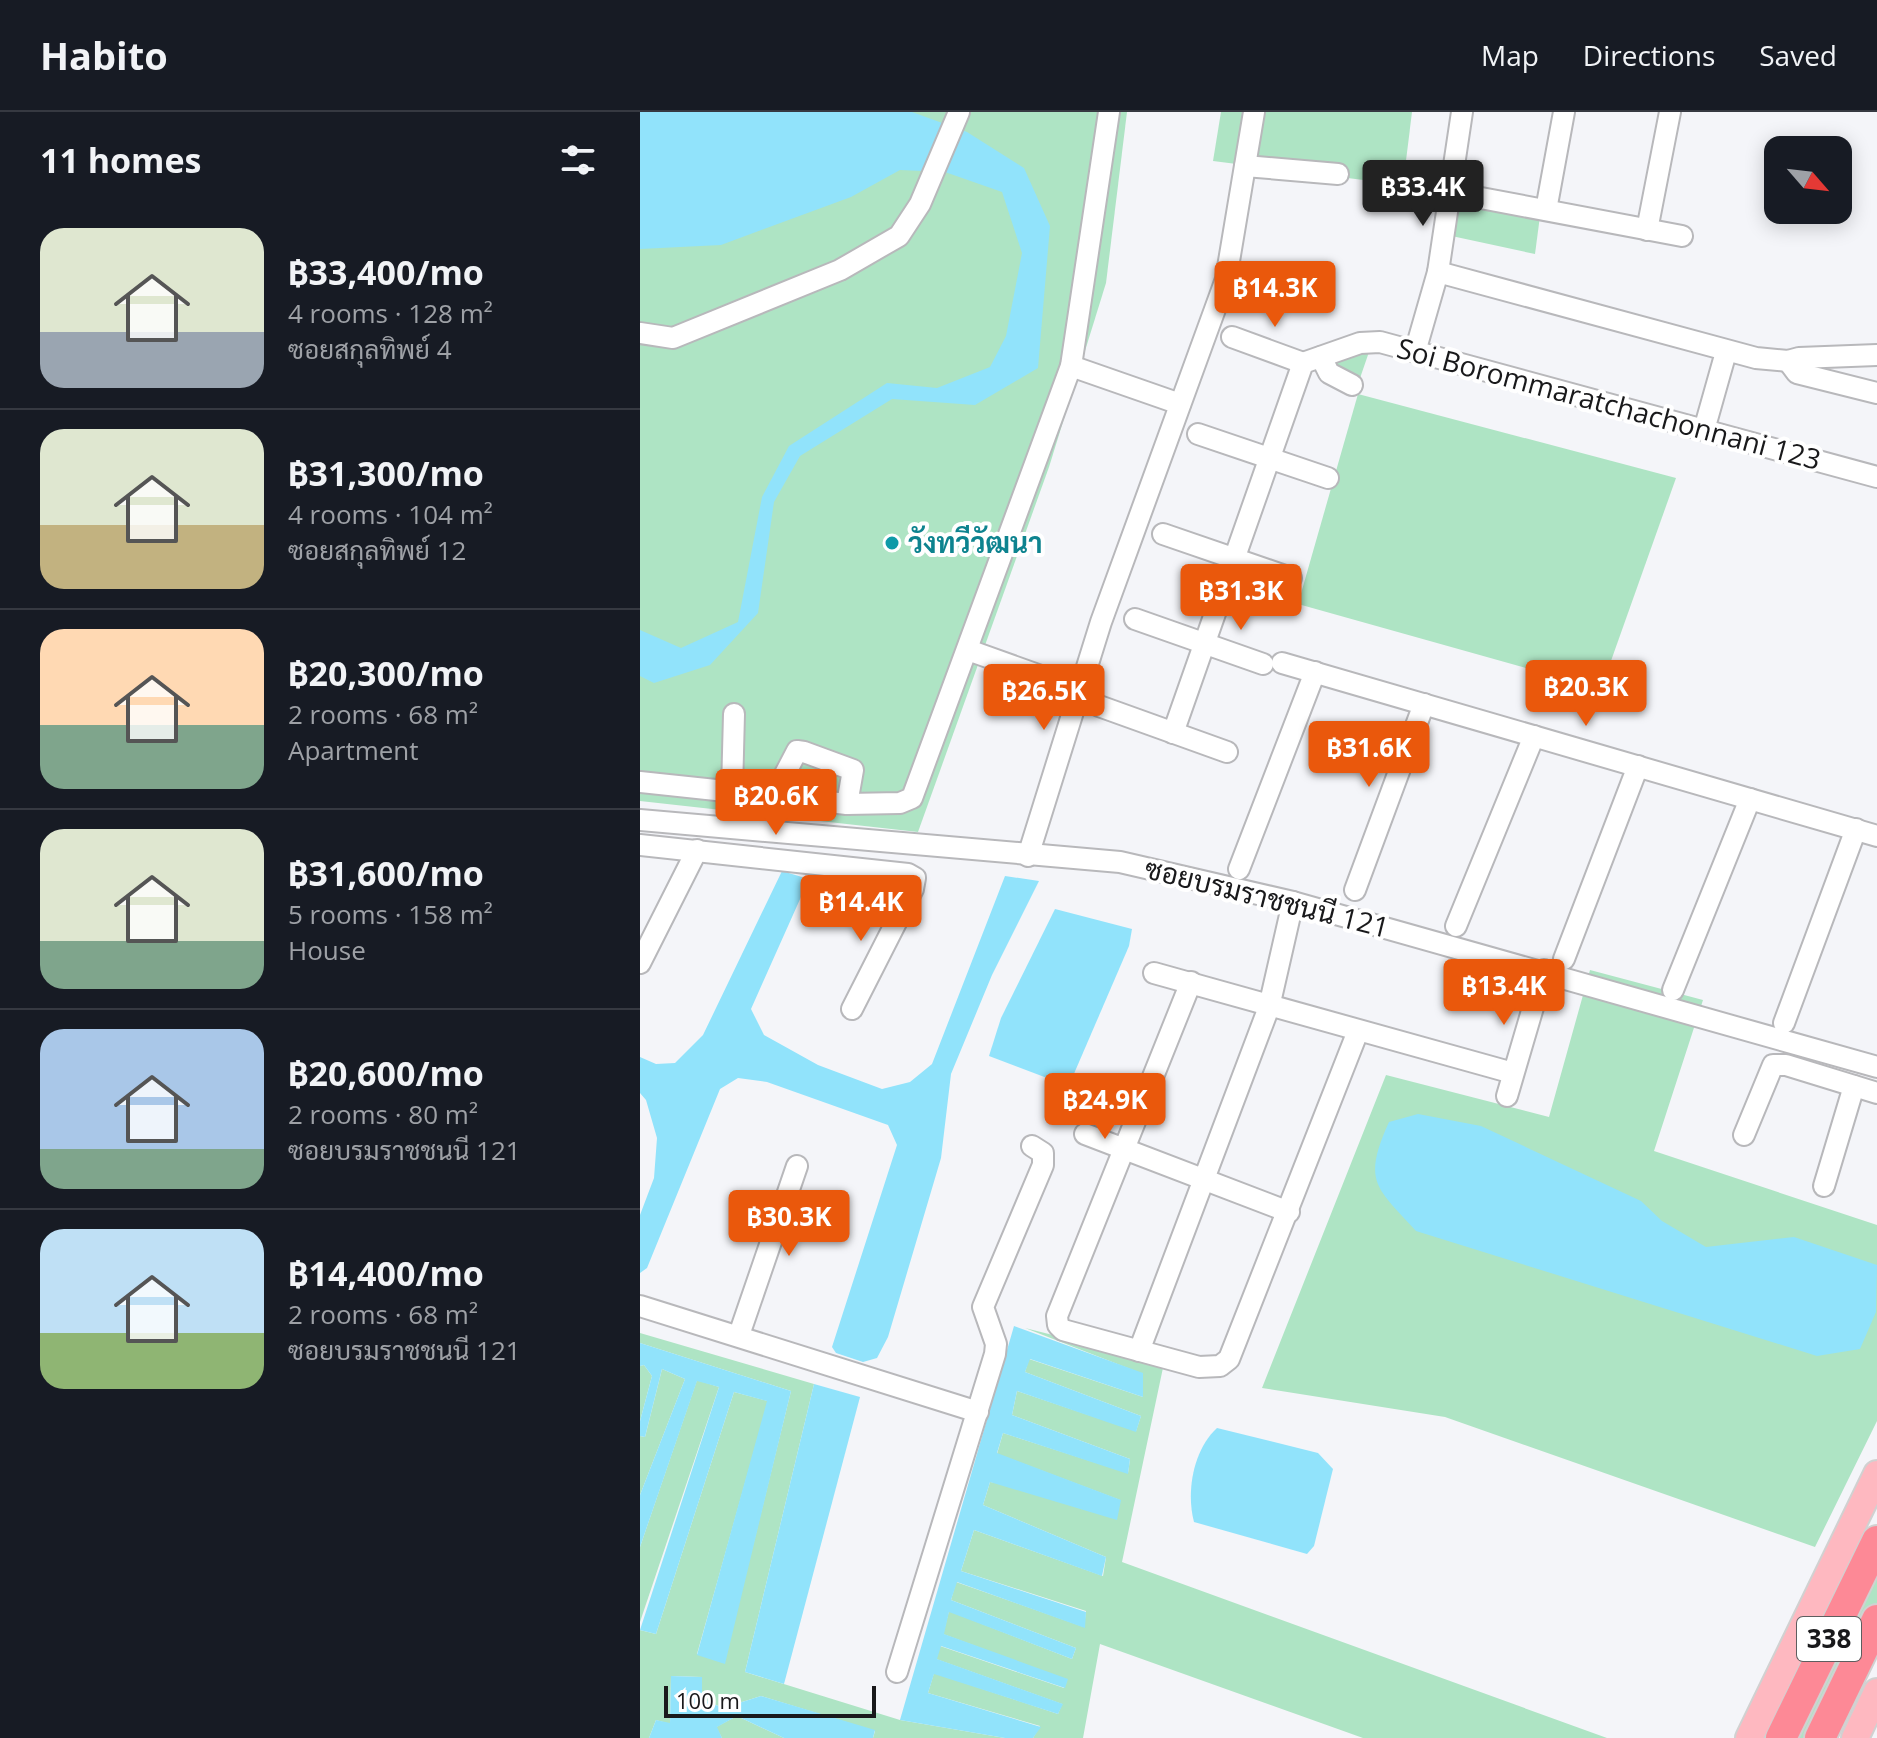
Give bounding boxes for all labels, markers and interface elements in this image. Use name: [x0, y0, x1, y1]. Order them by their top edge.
text: Habito: [40, 29, 168, 81]
text: Map: [1481, 36, 1539, 74]
text: Directions: [1583, 36, 1715, 74]
text: Saved: [1759, 36, 1837, 74]
north arrow: [1764, 136, 1852, 224]
map controls: [1764, 136, 1852, 224]
text: 11 homes: [40, 137, 201, 183]
icon: filters: [556, 138, 600, 182]
pin: ฿33.4K: [1358, 160, 1488, 228]
text: ฿33.4K: [1381, 168, 1465, 204]
text: ฿33,400/mo: [288, 249, 484, 295]
icon: home: [104, 260, 200, 356]
pin: ฿14.3K: [1210, 261, 1340, 329]
text: ฿14.3K: [1233, 269, 1317, 305]
text: 4 rooms · 128 m²: [288, 295, 493, 331]
street label: Soi Borommaratchachonnani 123: [1393, 328, 1825, 478]
text: ซอยสกุลทิพย์ 4: [288, 331, 452, 367]
text: ฿31,300/mo: [288, 450, 484, 496]
icon: home: [104, 461, 200, 557]
text: 4 rooms · 104 m²: [288, 496, 493, 532]
place label: วังทวีวัฒนา: [908, 523, 1042, 561]
text: ซอยสกุลทิพย์ 12: [288, 532, 466, 568]
marker: วังทวีวัฒนา: [883, 534, 901, 552]
pin: ฿31.3K: [1176, 564, 1306, 632]
text: ฿31.3K: [1199, 572, 1283, 608]
text: ฿20,300/mo: [288, 650, 484, 696]
pin: ฿20.3K: [1521, 660, 1651, 728]
icon: home: [104, 661, 200, 757]
pin: ฿26.5K: [979, 664, 1109, 732]
text: ฿20.3K: [1544, 668, 1628, 704]
text: ฿26.5K: [1002, 672, 1086, 708]
text: 2 rooms · 68 m²: [288, 696, 478, 732]
pin: ฿31.6K: [1304, 721, 1434, 789]
text: ฿31.6K: [1327, 729, 1411, 765]
text: Apartment: [288, 732, 419, 768]
pin: ฿20.6K: [711, 769, 841, 837]
text: ฿20.6K: [734, 777, 818, 813]
street label: ซอยบรมราชชนนี 121: [1141, 848, 1393, 946]
text: ฿31,600/mo: [288, 850, 484, 896]
icon: home: [104, 861, 200, 957]
pin: ฿14.4K: [796, 875, 926, 943]
text: ฿14.4K: [819, 883, 903, 919]
text: 5 rooms · 158 m²: [288, 896, 493, 932]
text: House: [288, 932, 366, 968]
pin: ฿13.4K: [1439, 959, 1569, 1027]
text: ฿13.4K: [1462, 967, 1546, 1003]
text: ฿20,600/mo: [288, 1050, 484, 1096]
icon: home: [104, 1061, 200, 1157]
pin: ฿24.9K: [1040, 1073, 1170, 1141]
text: ฿24.9K: [1063, 1081, 1147, 1117]
text: 2 rooms · 80 m²: [288, 1096, 478, 1132]
text: ซอยบรมราชชนนี 121: [288, 1132, 521, 1168]
pin: ฿30.3K: [724, 1190, 854, 1258]
text: ฿30.3K: [747, 1198, 831, 1234]
text: ฿14,400/mo: [288, 1250, 484, 1296]
icon: home: [104, 1261, 200, 1357]
text: 2 rooms · 68 m²: [288, 1296, 478, 1332]
text: ซอยบรมราชชนนี 121: [288, 1332, 521, 1368]
road number: 338: [1797, 1617, 1861, 1661]
scale bar: [664, 1682, 876, 1718]
text: 100 m: [676, 1685, 740, 1715]

